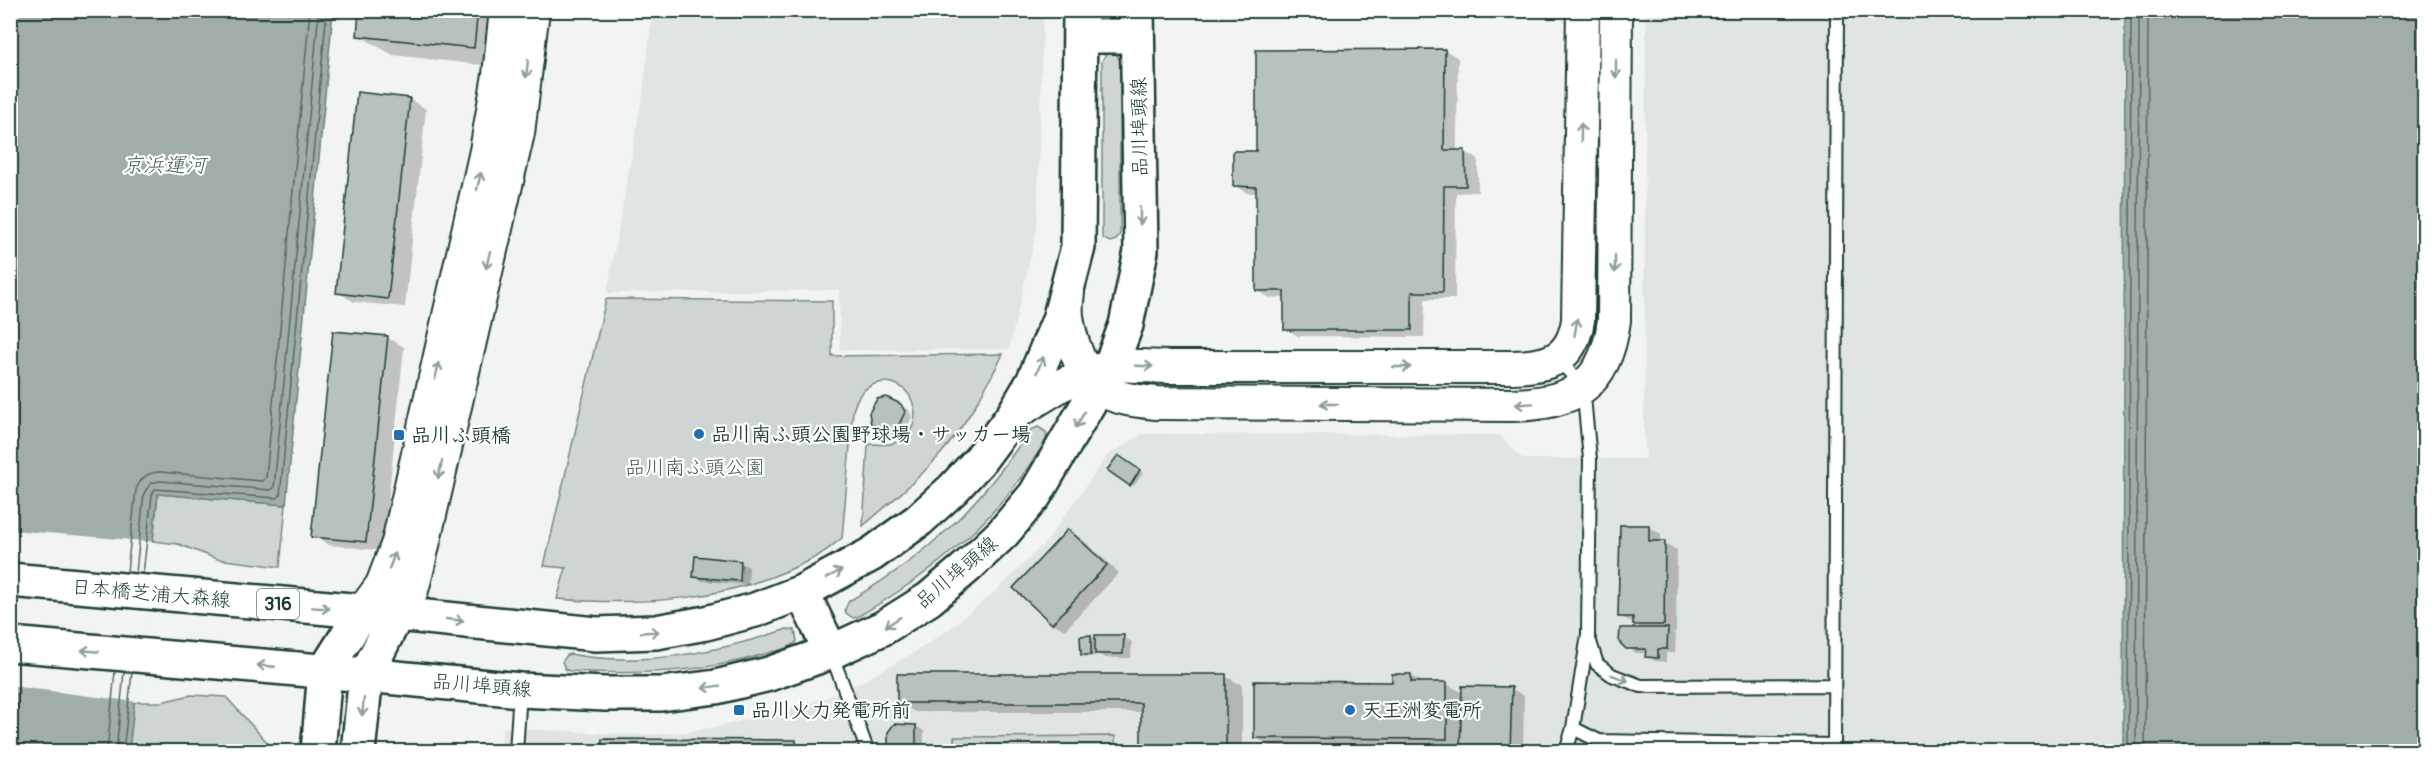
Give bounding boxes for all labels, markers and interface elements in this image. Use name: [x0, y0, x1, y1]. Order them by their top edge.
one-way arrow: [521, 58, 532, 78]
one-way arrow: [1610, 58, 1622, 78]
street label: 品川埠頭線: [1126, 77, 1153, 177]
one-way arrow: [1575, 123, 1587, 143]
water label: 京浜運河: [122, 152, 209, 179]
one-way arrow: [474, 172, 485, 191]
one-way arrow: [1134, 205, 1146, 225]
one-way arrow: [482, 250, 494, 269]
one-way arrow: [1609, 253, 1620, 273]
one-way arrow: [1571, 318, 1582, 337]
one-way arrow: [1035, 356, 1046, 374]
one-way arrow: [1134, 361, 1154, 372]
one-way arrow: [1392, 361, 1412, 373]
one-way arrow: [431, 362, 443, 381]
one-way arrow: [1319, 398, 1339, 410]
one-way arrow: [1514, 399, 1534, 410]
one-way arrow: [1074, 410, 1085, 428]
place label: 品川南ふ頭公園野球場・サッカー場: [711, 422, 1031, 447]
place label: 品川ふ頭橋: [411, 423, 511, 448]
marker: 品川南ふ頭公園野球場・サッカー場: [692, 427, 706, 441]
marker: 品川ふ頭橋: [392, 428, 406, 442]
park label: 品川南ふ頭公園: [625, 455, 765, 480]
one-way arrow: [434, 460, 445, 479]
street label: 品川埠頭線: [910, 531, 1003, 614]
one-way arrow: [387, 552, 398, 571]
one-way arrow: [825, 568, 843, 580]
street label: 日本橋芝浦大森線: [70, 574, 232, 613]
road number: 316: [257, 589, 299, 619]
one-way arrow: [311, 603, 331, 614]
one-way arrow: [445, 615, 465, 626]
one-way arrow: [886, 616, 902, 628]
one-way arrow: [639, 626, 659, 637]
one-way arrow: [81, 645, 101, 656]
one-way arrow: [257, 661, 277, 672]
street label: 品川埠頭線: [431, 669, 533, 702]
one-way arrow: [1611, 673, 1629, 684]
one-way arrow: [701, 682, 721, 693]
one-way arrow: [357, 697, 368, 716]
place label: 品川火力発電所前: [751, 698, 911, 723]
place label: 天王洲変電所: [1362, 698, 1482, 723]
marker: 品川火力発電所前: [732, 703, 746, 717]
marker: 天王洲変電所: [1343, 703, 1357, 717]

